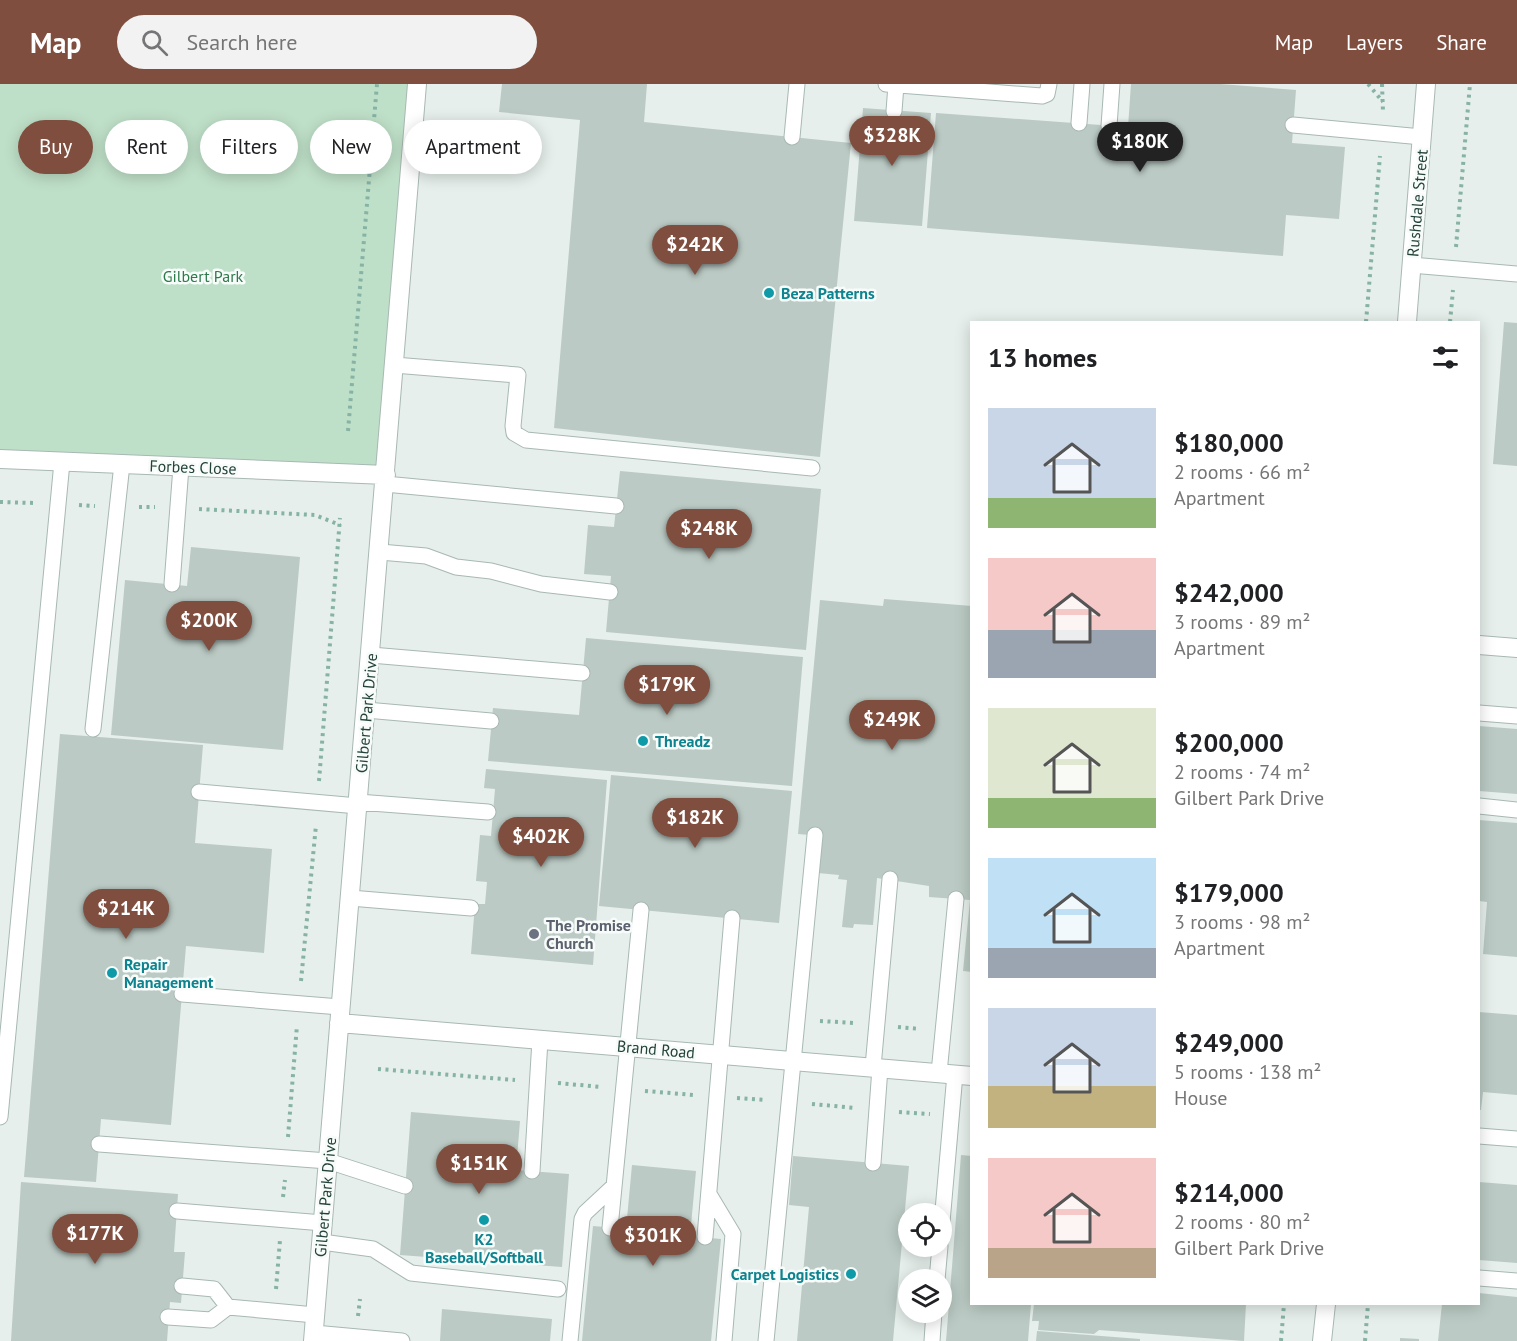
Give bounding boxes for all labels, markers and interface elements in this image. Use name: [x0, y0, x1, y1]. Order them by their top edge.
search box: [117, 15, 537, 69]
text: Map: [30, 24, 81, 61]
icon: search: [138, 26, 171, 59]
text: Search here: [186, 28, 297, 56]
text: Map: [1275, 29, 1313, 56]
text: Layers: [1346, 29, 1403, 56]
text: Share: [1436, 29, 1487, 56]
pin: $328K: [850, 116, 934, 167]
chip: Buy: [18, 120, 93, 174]
chip: Rent: [105, 120, 188, 174]
chip: Filters: [200, 120, 298, 174]
chip: New: [310, 120, 392, 174]
chip: Apartment: [404, 120, 542, 174]
text: $328K: [863, 122, 921, 148]
pin: $180K: [1098, 122, 1182, 173]
text: $180K: [1111, 128, 1169, 154]
street label: Rushdale Street: [1402, 148, 1432, 258]
pin: $242K: [653, 225, 737, 276]
text: $242K: [666, 231, 724, 257]
park label: Gilbert Park: [163, 266, 244, 286]
place label: Beza Patterns: [781, 283, 875, 303]
marker: Beza Patterns: [762, 286, 776, 300]
text: 13 homes: [988, 341, 1097, 374]
icon: filters: [1429, 341, 1462, 374]
text: $180,000: [1174, 426, 1284, 459]
icon: home: [1036, 432, 1108, 504]
street label: Forbes Close: [149, 455, 237, 479]
text: 2 rooms · 66 m²: [1174, 459, 1310, 485]
text: Apartment: [1174, 485, 1265, 511]
pin: $248K: [667, 509, 751, 560]
text: $248K: [680, 515, 738, 541]
text: $242,000: [1174, 576, 1284, 609]
icon: home: [1036, 582, 1108, 654]
pin: $200K: [167, 601, 251, 652]
text: $200K: [180, 607, 238, 633]
text: 3 rooms · 89 m²: [1174, 609, 1310, 635]
text: Apartment: [1174, 635, 1265, 661]
street label: Gilbert Park Drive: [351, 652, 381, 774]
pin: $179K: [625, 665, 709, 716]
text: $179K: [638, 671, 696, 697]
pin: $249K: [850, 700, 934, 751]
text: $249K: [863, 706, 921, 732]
text: $200,000: [1174, 726, 1284, 759]
place label: Threadz: [655, 731, 710, 751]
icon: home: [1036, 732, 1108, 804]
marker: Threadz: [636, 734, 650, 748]
text: 2 rooms · 74 m²: [1174, 759, 1310, 785]
text: Gilbert Park Drive: [1174, 785, 1324, 811]
pin: $182K: [653, 798, 737, 849]
text: $182K: [666, 804, 724, 830]
pin: $402K: [499, 817, 583, 868]
text: $402K: [512, 823, 570, 849]
text: $179,000: [1174, 876, 1284, 909]
icon: home: [1036, 882, 1108, 954]
pin: $214K: [84, 889, 168, 940]
text: $214K: [97, 895, 155, 921]
text: 3 rooms · 98 m²: [1174, 909, 1310, 935]
place label: The Promise Church: [546, 915, 631, 953]
marker: The Promise Church: [527, 927, 541, 941]
text: Apartment: [1174, 935, 1265, 961]
place label: Repair Management: [124, 954, 214, 992]
marker: Repair Management: [105, 966, 119, 980]
text: $249,000: [1174, 1026, 1284, 1059]
icon: home: [1036, 1032, 1108, 1104]
street label: Brand Road: [616, 1036, 696, 1062]
text: 5 rooms · 138 m²: [1174, 1059, 1321, 1085]
text: House: [1174, 1085, 1228, 1111]
street label: Gilbert Park Drive: [310, 1136, 340, 1258]
pin: $151K: [437, 1144, 521, 1195]
text: $151K: [450, 1150, 508, 1176]
text: $214,000: [1174, 1176, 1284, 1209]
icon: home: [1036, 1182, 1108, 1254]
map controls: [898, 1203, 952, 1323]
button: locate: [898, 1203, 952, 1257]
text: 2 rooms · 80 m²: [1174, 1209, 1310, 1235]
marker: K2 Baseball/Softball: [477, 1213, 491, 1227]
pin: $177K: [53, 1214, 137, 1265]
pin: $301K: [611, 1216, 695, 1267]
text: $177K: [66, 1220, 124, 1246]
text: $301K: [624, 1222, 682, 1248]
place label: K2 Baseball/Softball: [425, 1229, 543, 1267]
text: Gilbert Park Drive: [1174, 1235, 1324, 1261]
place label: Carpet Logistics: [731, 1264, 839, 1284]
marker: Carpet Logistics: [844, 1267, 858, 1281]
button: layers: [898, 1269, 952, 1323]

